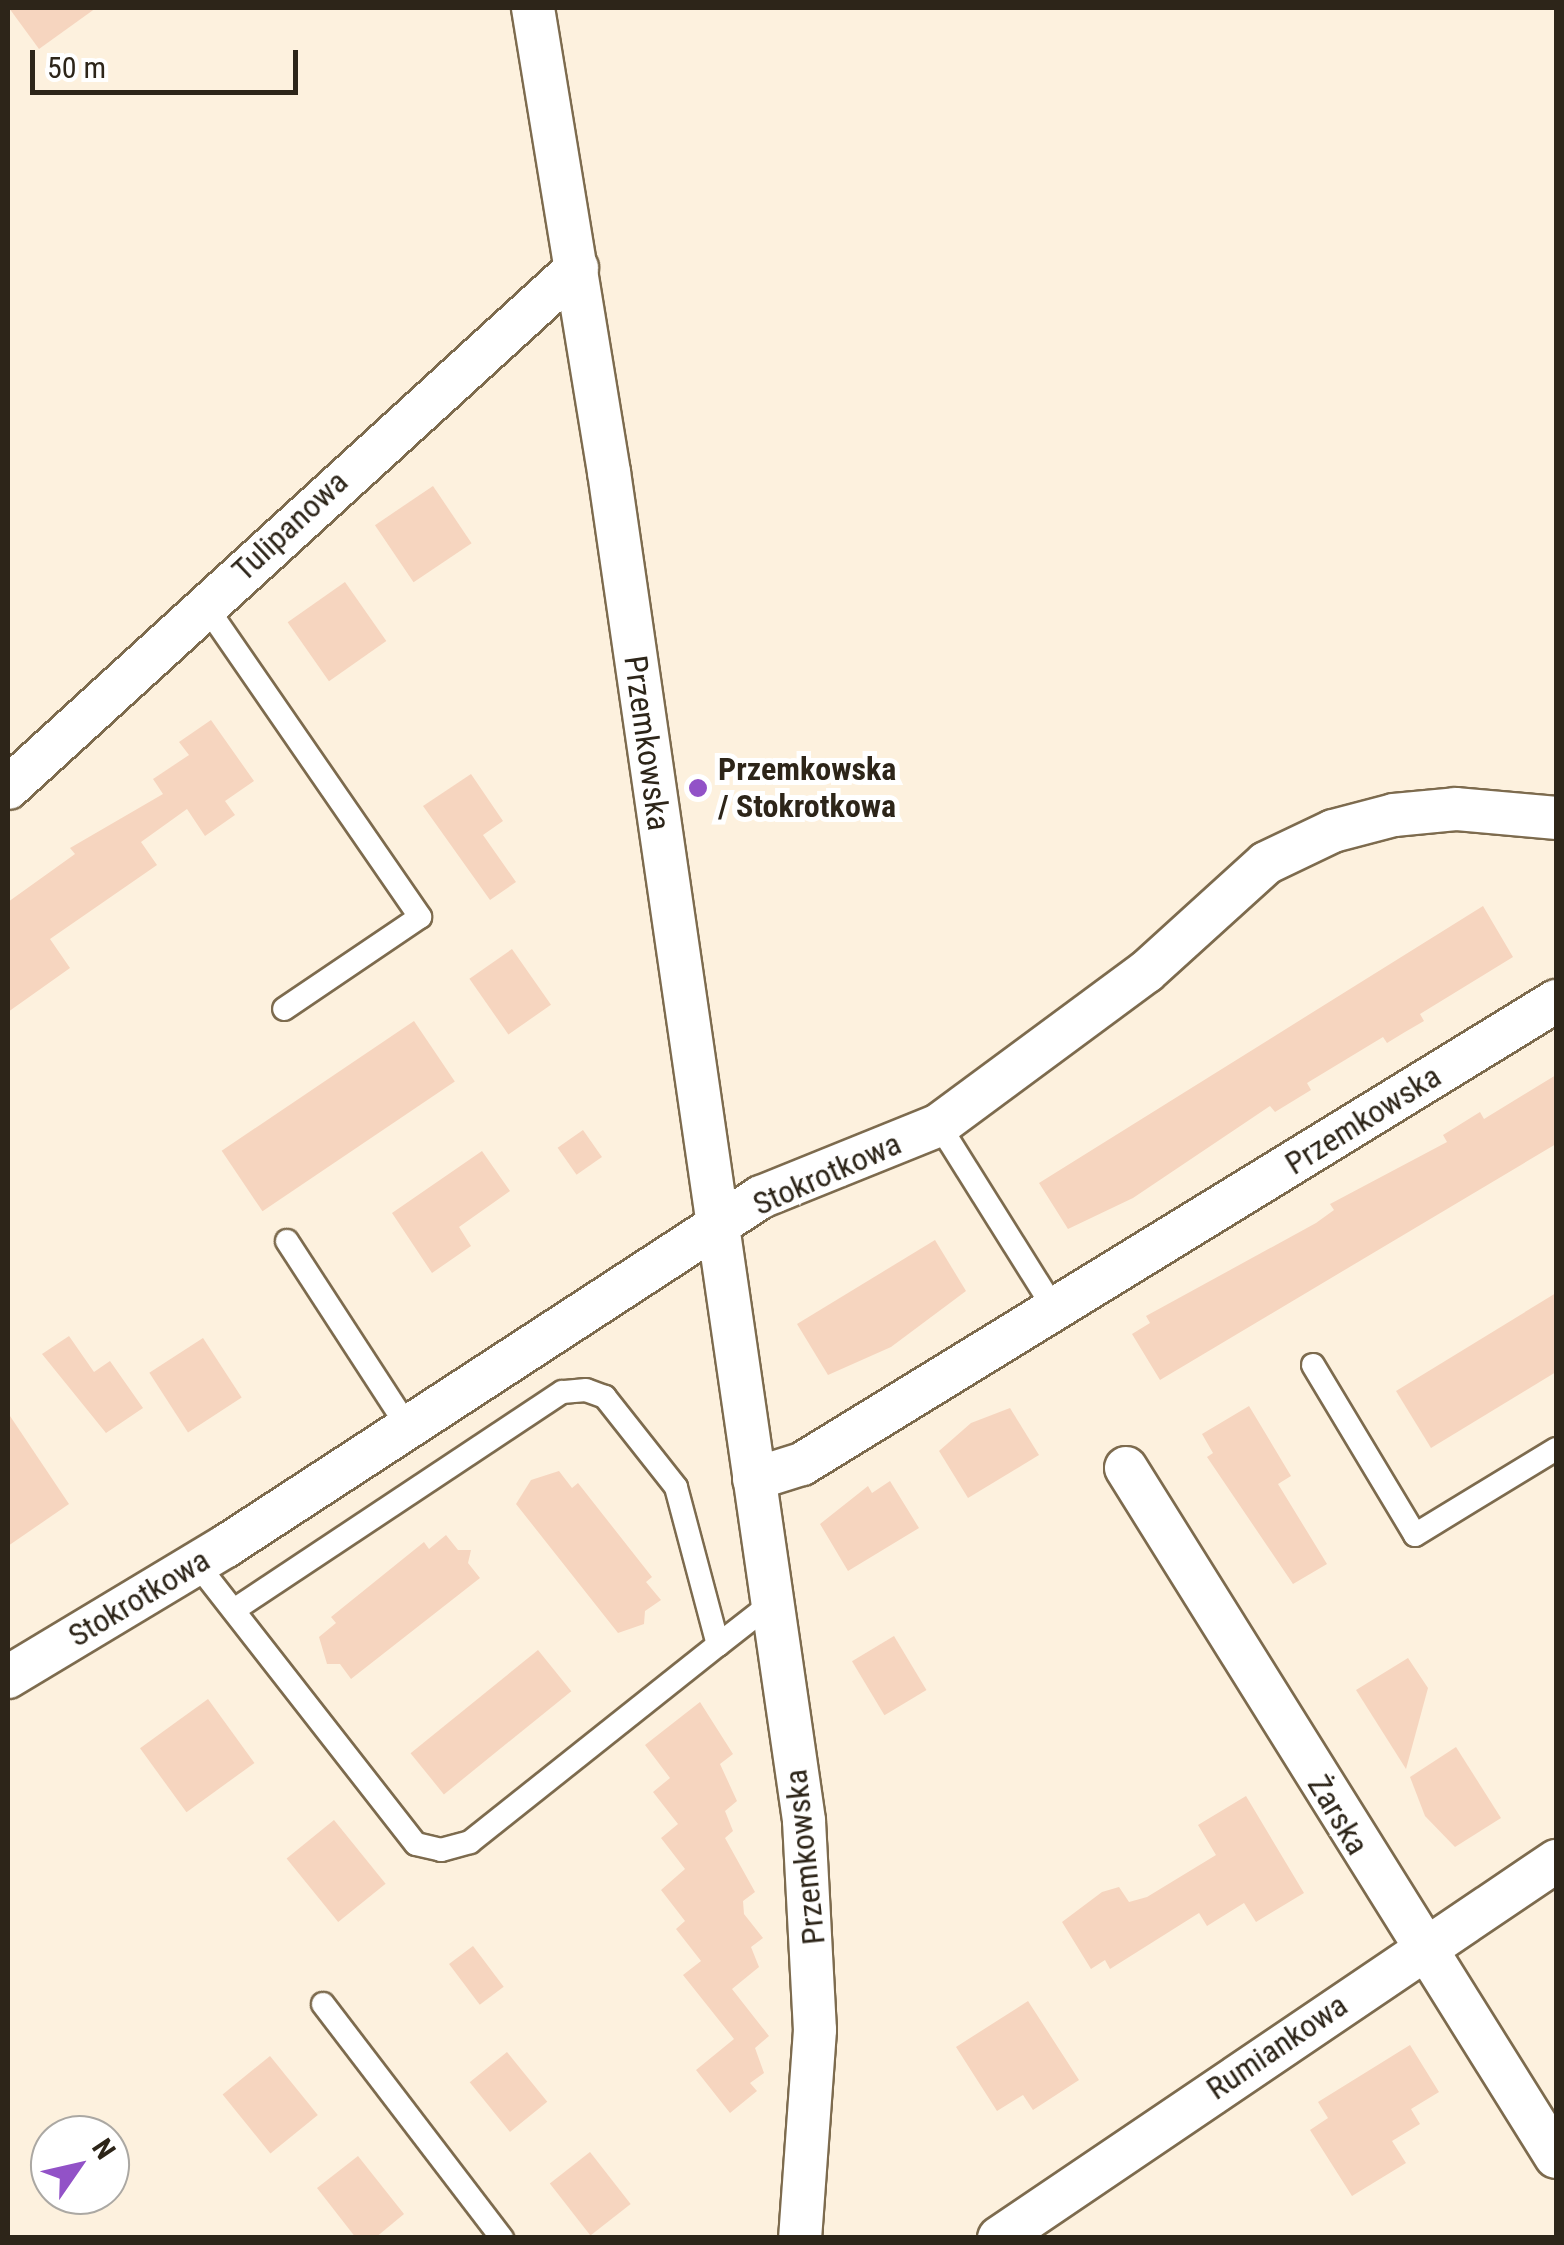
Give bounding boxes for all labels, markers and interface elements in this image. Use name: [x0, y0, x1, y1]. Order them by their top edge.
scale bar: [35, 30, 302, 92]
text: 50 m: [47, 50, 106, 85]
street label: Tulipanowa: [224, 463, 356, 589]
street label: Przemkowska: [616, 653, 678, 833]
place label: Przemkowska / Stokrotkowa: [718, 751, 896, 826]
marker: Przemkowska / Stokrotkowa: [687, 777, 709, 799]
street label: Przemkowska: [1278, 1057, 1448, 1183]
street label: Stokrotkowa: [747, 1124, 907, 1224]
street label: Stokrotkowa: [61, 1541, 217, 1655]
street label: Przemkowska: [777, 1767, 833, 1947]
street label: Żarska: [1299, 1768, 1377, 1862]
street label: Rumiankowa: [1199, 1986, 1355, 2108]
north arrow: [30, 2115, 130, 2215]
text: N: [85, 2133, 122, 2165]

